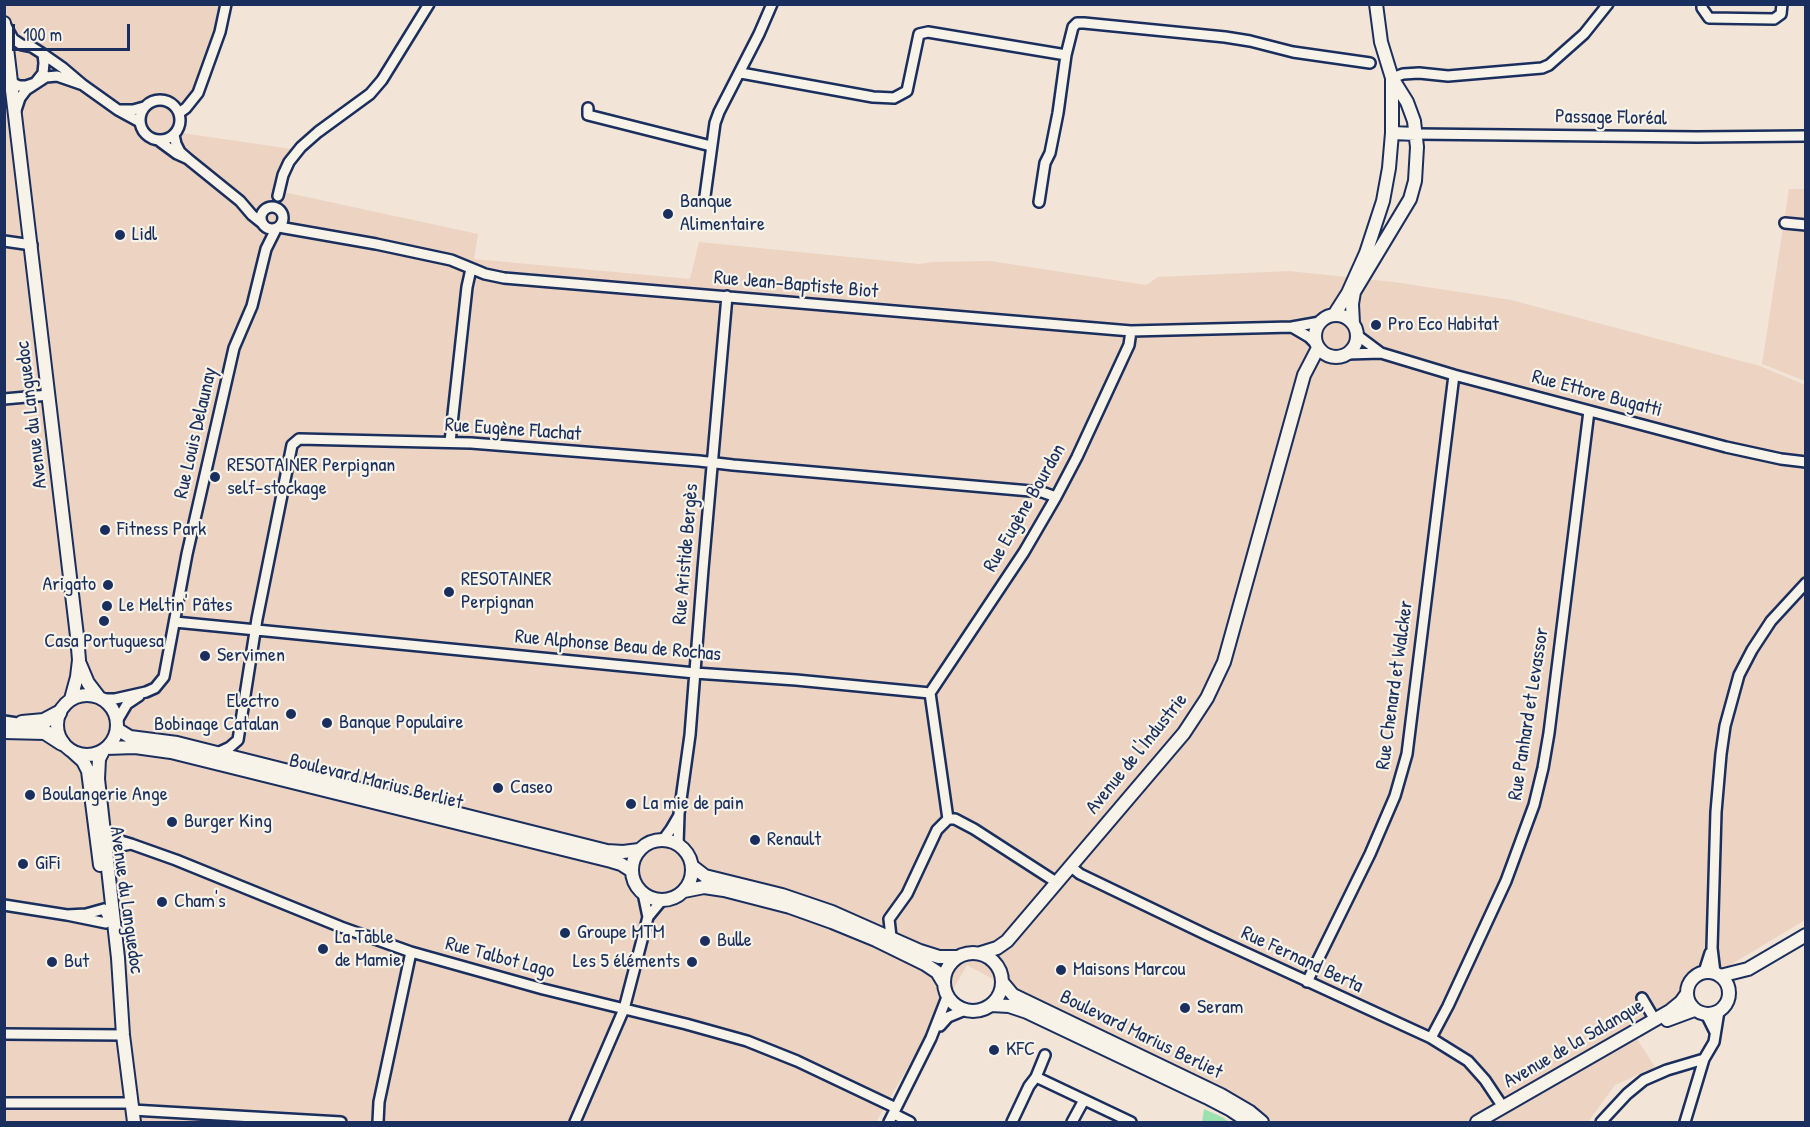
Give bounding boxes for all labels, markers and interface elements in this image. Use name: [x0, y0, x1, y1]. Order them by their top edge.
scale bar: [15, 12, 134, 50]
text: 100 m: [23, 22, 62, 47]
street label: Passage Floréal: [1555, 105, 1667, 131]
place label: Banque Alimentaire: [680, 190, 765, 237]
marker: Banque Alimentaire: [661, 207, 675, 221]
place label: Lidl: [132, 223, 157, 247]
marker: Lidl: [113, 228, 127, 242]
street label: Rue Jean-Baptiste Biot: [713, 266, 879, 304]
place label: Pro Eco Habitat: [1388, 313, 1499, 337]
marker: Pro Eco Habitat: [1369, 318, 1383, 332]
street label: Avenue du Languedoc: [11, 340, 53, 490]
street label: Rue Louis Delaunay: [169, 365, 223, 501]
street label: Rue Ettore Bugatti: [1529, 365, 1665, 423]
street label: Rue Eugène Flachat: [444, 413, 582, 447]
street label: Rue Eugène Bourdon: [979, 440, 1071, 576]
place label: RESOTAINER Perpignan self-stockage: [227, 454, 395, 501]
marker: RESOTAINER Perpignan self-stockage: [208, 470, 222, 484]
street label: Rue Aristide Bergès: [668, 483, 704, 625]
place label: Fitness Park: [117, 518, 206, 542]
marker: Fitness Park: [98, 523, 112, 537]
place label: RESOTAINER Perpignan: [461, 568, 552, 615]
place label: Arigato: [42, 573, 96, 597]
marker: Arigato: [101, 578, 115, 592]
marker: RESOTAINER Perpignan: [442, 585, 456, 599]
place label: Le Meltin' Pâtes: [119, 594, 232, 618]
marker: Le Meltin' Pâtes: [100, 599, 114, 613]
street label: Rue Chenard et Walcker: [1371, 599, 1419, 771]
marker: Casa Portuguesa: [97, 614, 111, 628]
street label: Rue Alphonse Beau de Rochas: [514, 625, 722, 667]
street label: Rue Panhard et Levassor: [1504, 626, 1554, 802]
place label: Casa Portuguesa: [44, 630, 164, 654]
place label: Servimen: [217, 644, 285, 668]
marker: Servimen: [198, 649, 212, 663]
street label: Avenue de l'Industrie: [1081, 689, 1193, 819]
place label: Electro Bobinage Catalan: [154, 690, 279, 737]
marker: Electro Bobinage Catalan: [284, 707, 298, 721]
place label: Banque Populaire: [339, 711, 463, 735]
marker: Banque Populaire: [320, 716, 334, 730]
street label: Boulevard Marius Berliet: [287, 749, 465, 815]
place label: Caseo: [510, 776, 553, 800]
marker: Caseo: [491, 781, 505, 795]
place label: Boulangerie Ange: [42, 783, 168, 807]
marker: Boulangerie Ange: [23, 788, 37, 802]
place label: La mie de pain: [643, 792, 744, 816]
marker: La mie de pain: [624, 797, 638, 811]
place label: Burger King: [184, 810, 272, 834]
marker: Burger King: [165, 815, 179, 829]
street label: Avenue du Languedoc: [104, 825, 148, 975]
place label: Renault: [767, 828, 821, 852]
marker: Renault: [748, 833, 762, 847]
place label: GiFi: [35, 852, 61, 876]
marker: GiFi: [16, 857, 30, 871]
place label: Cham's: [174, 890, 226, 914]
marker: Cham's: [155, 895, 169, 909]
place label: Groupe MTM: [577, 921, 665, 945]
street label: Rue Fernand Berta: [1237, 921, 1367, 999]
place label: La Table de Mamie: [335, 926, 401, 973]
marker: Groupe MTM: [558, 926, 572, 940]
place label: Bulle: [717, 929, 752, 953]
street label: Rue Talbot Lago: [443, 932, 557, 984]
marker: Bulle: [698, 934, 712, 948]
marker: La Table de Mamie: [316, 942, 330, 956]
place label: But: [64, 950, 89, 974]
place label: Les 5 éléments: [573, 950, 680, 974]
marker: But: [45, 955, 59, 969]
marker: Les 5 éléments: [685, 955, 699, 969]
place label: Maisons Marcou: [1073, 958, 1186, 982]
marker: Maisons Marcou: [1054, 963, 1068, 977]
street label: Boulevard Marius Berliet: [1056, 985, 1226, 1085]
street label: Avenue de la Salanque: [1500, 994, 1648, 1094]
place label: Seram: [1197, 996, 1243, 1020]
marker: Seram: [1178, 1001, 1192, 1015]
place label: KFC: [1006, 1038, 1035, 1062]
marker: KFC: [987, 1043, 1001, 1057]

